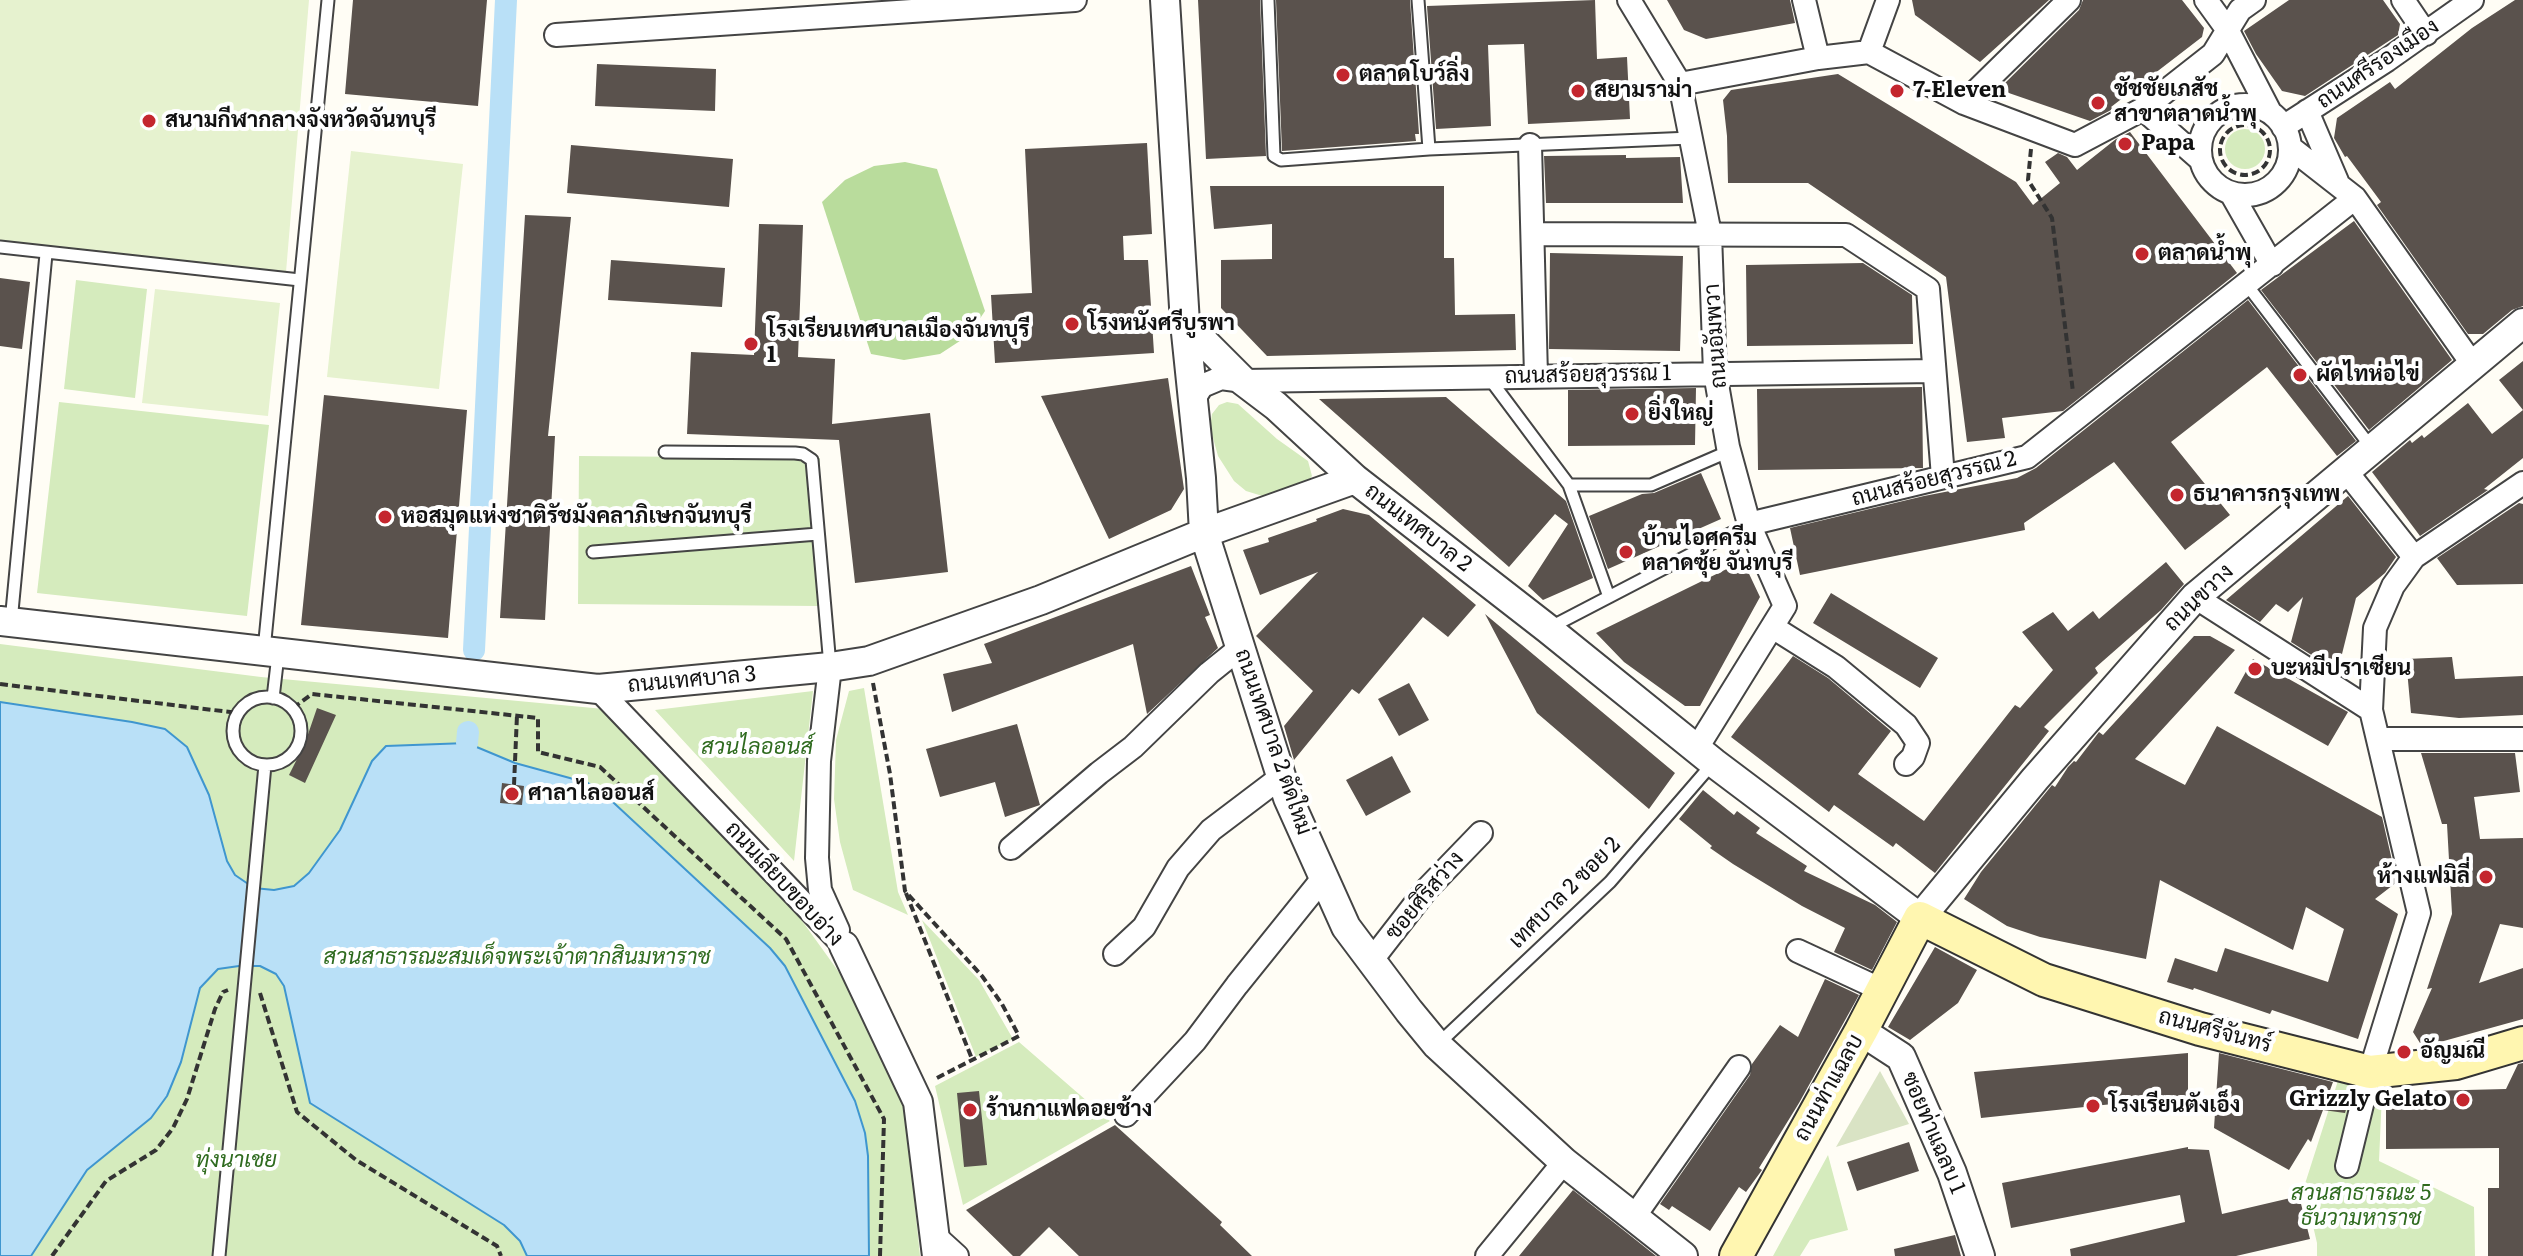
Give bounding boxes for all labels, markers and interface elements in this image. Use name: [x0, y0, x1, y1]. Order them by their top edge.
street label: ถนนศรีรองเมือง: [2312, 13, 2444, 115]
place label: ตลาดโบว์ลิ่ง: [1359, 62, 1470, 88]
marker: ตลาดโบว์ลิ่ง: [1334, 66, 1352, 84]
place label: ชัชชัยเภสัช สาขาตลาดน้ำพุ: [2114, 77, 2257, 128]
place label: สยามราม่า: [1594, 78, 1692, 104]
place label: 7-Eleven: [1913, 78, 2006, 104]
marker: สยามราม่า: [1569, 82, 1587, 100]
marker: 7-Eleven: [1888, 82, 1906, 100]
marker: ชัชชัยเภสัช สาขาตลาดน้ำพุ: [2089, 94, 2107, 112]
place label: สนามกีฬากลางจังหวัดจันทบุรี: [165, 108, 436, 134]
marker: สนามกีฬากลางจังหวัดจันทบุรี: [140, 112, 158, 130]
place label: Papa: [2141, 131, 2195, 157]
marker: Papa: [2116, 135, 2134, 153]
place label: ตลาดน้ำพุ: [2158, 241, 2252, 267]
marker: ตลาดน้ำพุ: [2133, 245, 2151, 263]
street label: ถนนอัมพวา: [1699, 283, 1733, 389]
place label: โรงหนังศรีบูรพา: [1088, 311, 1235, 337]
marker: โรงหนังศรีบูรพา: [1063, 315, 1081, 333]
place label: โรงเรียนเทศบาลเมืองจันทบุรี 1: [767, 318, 1029, 370]
marker: โรงเรียนเทศบาลเมืองจันทบุรี 1: [742, 335, 760, 353]
street label: ถนนสร้อยสุวรรณ 1: [1504, 360, 1672, 390]
place label: ผัดไทห่อไข่: [2316, 362, 2420, 388]
marker: ผัดไทห่อไข่: [2291, 366, 2309, 384]
place label: ยิ่งใหญ่: [1648, 401, 1714, 427]
marker: ยิ่งใหญ่: [1623, 405, 1641, 423]
street label: ถนนสร้อยสุวรรณ 2: [1849, 446, 2019, 512]
street label: ถนนเทศบาล 2: [1359, 478, 1477, 578]
place label: ธนาคารกรุงเทพ: [2193, 482, 2340, 508]
marker: ธนาคารกรุงเทพ: [2168, 486, 2186, 504]
place label: หอสมุดแห่งชาติรัชมังคลาภิเษกจันทบุรี: [401, 504, 752, 530]
marker: หอสมุดแห่งชาติรัชมังคลาภิเษกจันทบุรี: [376, 508, 394, 526]
place label: บ้านไอศครีม ตลาดซุ้ย จันทบุรี: [1642, 526, 1793, 578]
marker: บ้านไอศครีม ตลาดซุ้ย จันทบุรี: [1617, 543, 1635, 561]
street label: ถนนขวาง: [2159, 559, 2239, 637]
street label: ถนนเทศบาล 2 ตัดใหม่: [1229, 645, 1317, 839]
place label: บะหมีปราเซียน: [2271, 656, 2411, 682]
marker: บะหมีปราเซียน: [2246, 660, 2264, 678]
street label: ถนนเทศบาล 3: [626, 661, 758, 699]
park label: สวนไลออนส์: [701, 735, 813, 761]
place label: ศาลาไลออนส์: [528, 781, 654, 807]
marker: ศาลาไลออนส์: [503, 785, 521, 803]
street label: ถนนเลียบขอบอ่าง: [719, 816, 849, 952]
street label: เทศบาล 2 ซอย 2: [1504, 832, 1626, 954]
street label: ซอยศิริสว่าง: [1380, 846, 1470, 946]
place label: ห้างแฟมิลี่: [2377, 864, 2470, 890]
marker: ห้างแฟมิลี่: [2477, 868, 2495, 886]
park label: สวนสาธารณะสมเด็จพระเจ้าตากสินมหาราช: [323, 945, 711, 971]
street label: ถนนศรีจันทร์: [2156, 1003, 2274, 1059]
street label: ถนนท่าแฉลบ: [1789, 1030, 1869, 1146]
place label: อัญมณี: [2420, 1039, 2485, 1065]
marker: อัญมณี: [2395, 1043, 2413, 1061]
street label: ซอยท่าแฉลบ 1: [1895, 1068, 1971, 1198]
place label: Grizzly Gelato: [2289, 1087, 2447, 1113]
marker: Grizzly Gelato: [2454, 1091, 2472, 1109]
place label: โรงเรียนตังเอ็ง: [2109, 1093, 2240, 1119]
place label: ร้านกาแฟดอยช้าง: [986, 1097, 1152, 1123]
marker: โรงเรียนตังเอ็ง: [2084, 1097, 2102, 1115]
marker: ร้านกาแฟดอยช้าง: [961, 1101, 979, 1119]
park label: ทุ่งนาเชย: [195, 1148, 277, 1174]
park label: สวนสาธารณะ 5 ธันวามหาราช: [2291, 1181, 2431, 1232]

